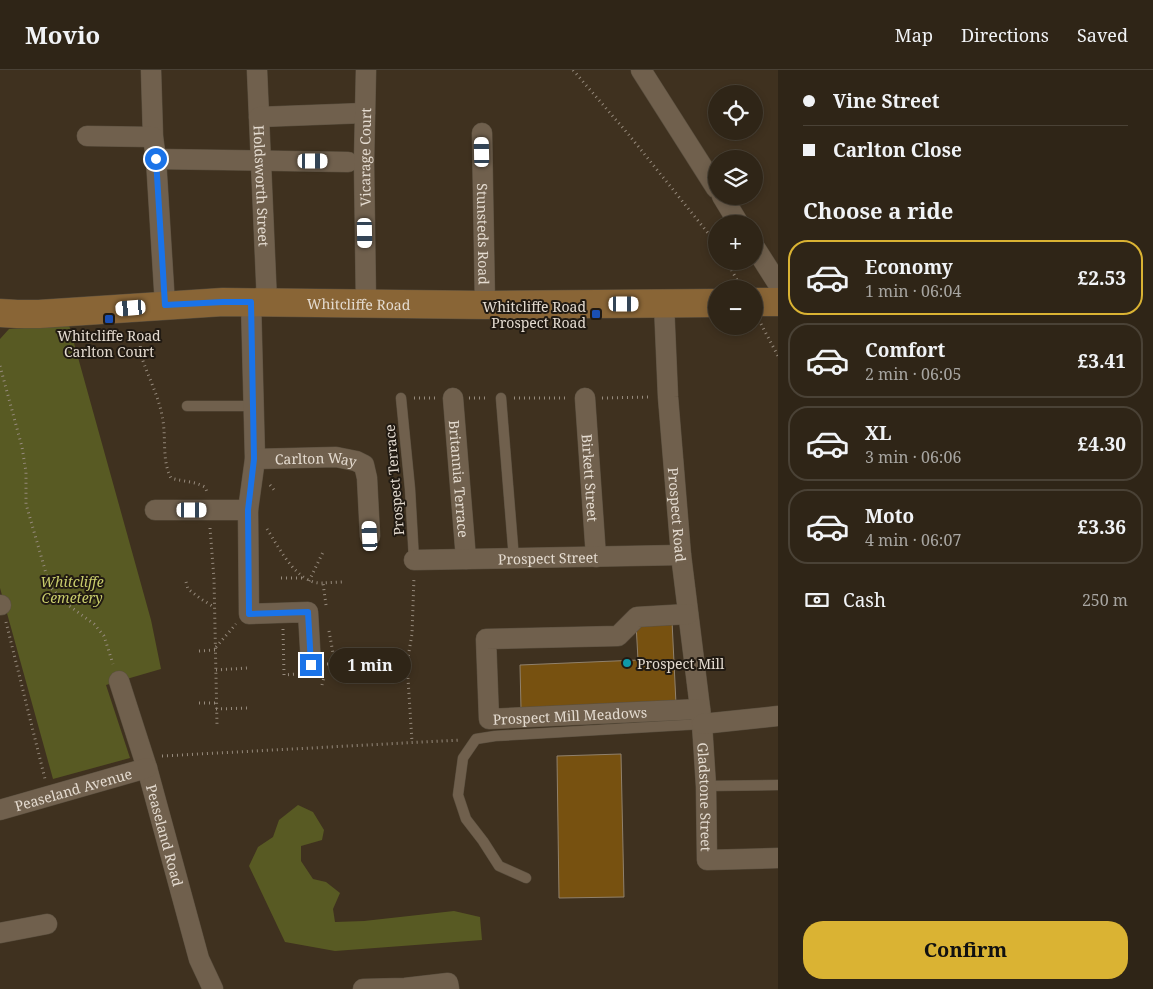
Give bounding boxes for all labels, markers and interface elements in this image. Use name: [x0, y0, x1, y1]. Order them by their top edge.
text: Movio: [25, 18, 100, 51]
text: Map: [895, 23, 933, 47]
text: Directions: [961, 23, 1049, 47]
text: Saved: [1077, 23, 1128, 47]
map controls: [708, 85, 763, 335]
button: locate: [708, 85, 763, 140]
text: Vine Street: [833, 88, 940, 114]
street label: Vicarage Court: [354, 107, 375, 207]
street label: Holdsworth Street: [250, 125, 274, 247]
car: [474, 137, 489, 167]
text: Carlton Close: [833, 137, 962, 163]
route start: [145, 148, 167, 170]
button: layers: [708, 150, 763, 205]
car: [298, 154, 328, 169]
street label: Stunsteds Road: [473, 183, 494, 285]
text: Choose a ride: [803, 195, 953, 225]
button: +: [708, 215, 763, 270]
car: [357, 218, 372, 248]
text: Economy: [865, 254, 953, 280]
icon: car: [805, 255, 850, 300]
text: £2.53: [1078, 265, 1126, 291]
button: −: [708, 280, 763, 335]
text: 1 min · 06:04: [865, 280, 961, 302]
street label: Whitcliffe Road: [307, 293, 411, 314]
place label: Whitcliffe Road Prospect Road: [483, 297, 586, 332]
car: [609, 297, 639, 312]
car: [115, 299, 146, 317]
marker: Whitcliffe Road Prospect Road: [590, 308, 602, 320]
marker: Whitcliffe Road Carlton Court: [103, 313, 115, 325]
place label: Whitcliffe Road Carlton Court: [57, 326, 161, 361]
text: Comfort: [865, 337, 945, 363]
icon: car: [805, 338, 850, 383]
text: £3.41: [1078, 348, 1126, 374]
text: 2 min · 06:05: [865, 363, 961, 385]
street label: Britannia Terrace: [445, 419, 474, 538]
text: XL: [865, 420, 891, 446]
icon: car: [805, 421, 850, 466]
street label: Prospect Terrace: [380, 424, 408, 536]
text: £4.30: [1078, 431, 1126, 457]
street label: Birkett Street: [578, 433, 603, 523]
text: 3 min · 06:06: [865, 446, 961, 468]
street label: Carlton Way: [275, 447, 359, 470]
street label: Prospect Road: [664, 466, 691, 563]
car: [177, 503, 207, 518]
text: Moto: [865, 503, 914, 529]
icon: car: [805, 504, 850, 549]
text: £3.36: [1078, 514, 1126, 540]
car: [361, 521, 378, 551]
text: 4 min · 06:07: [865, 529, 961, 551]
street label: Prospect Street: [498, 547, 598, 568]
park label: Whitcliffe Cemetery: [40, 572, 104, 607]
icon: cash: [803, 586, 831, 614]
text: Cash: [843, 587, 886, 613]
text: 250 m: [1082, 589, 1128, 611]
callout: 1 min: [328, 648, 411, 682]
route end: [300, 654, 322, 676]
text: 1 min: [347, 654, 393, 676]
place label: Prospect Mill: [637, 654, 725, 673]
marker: Prospect Mill: [621, 657, 633, 669]
street label: Prospect Mill Meadows: [492, 702, 648, 728]
street label: Gladstone Street: [694, 742, 716, 852]
street label: Peaseland Avenue: [12, 763, 134, 815]
street label: Peaseland Road: [142, 782, 188, 889]
button: Confirm: [803, 921, 1128, 979]

